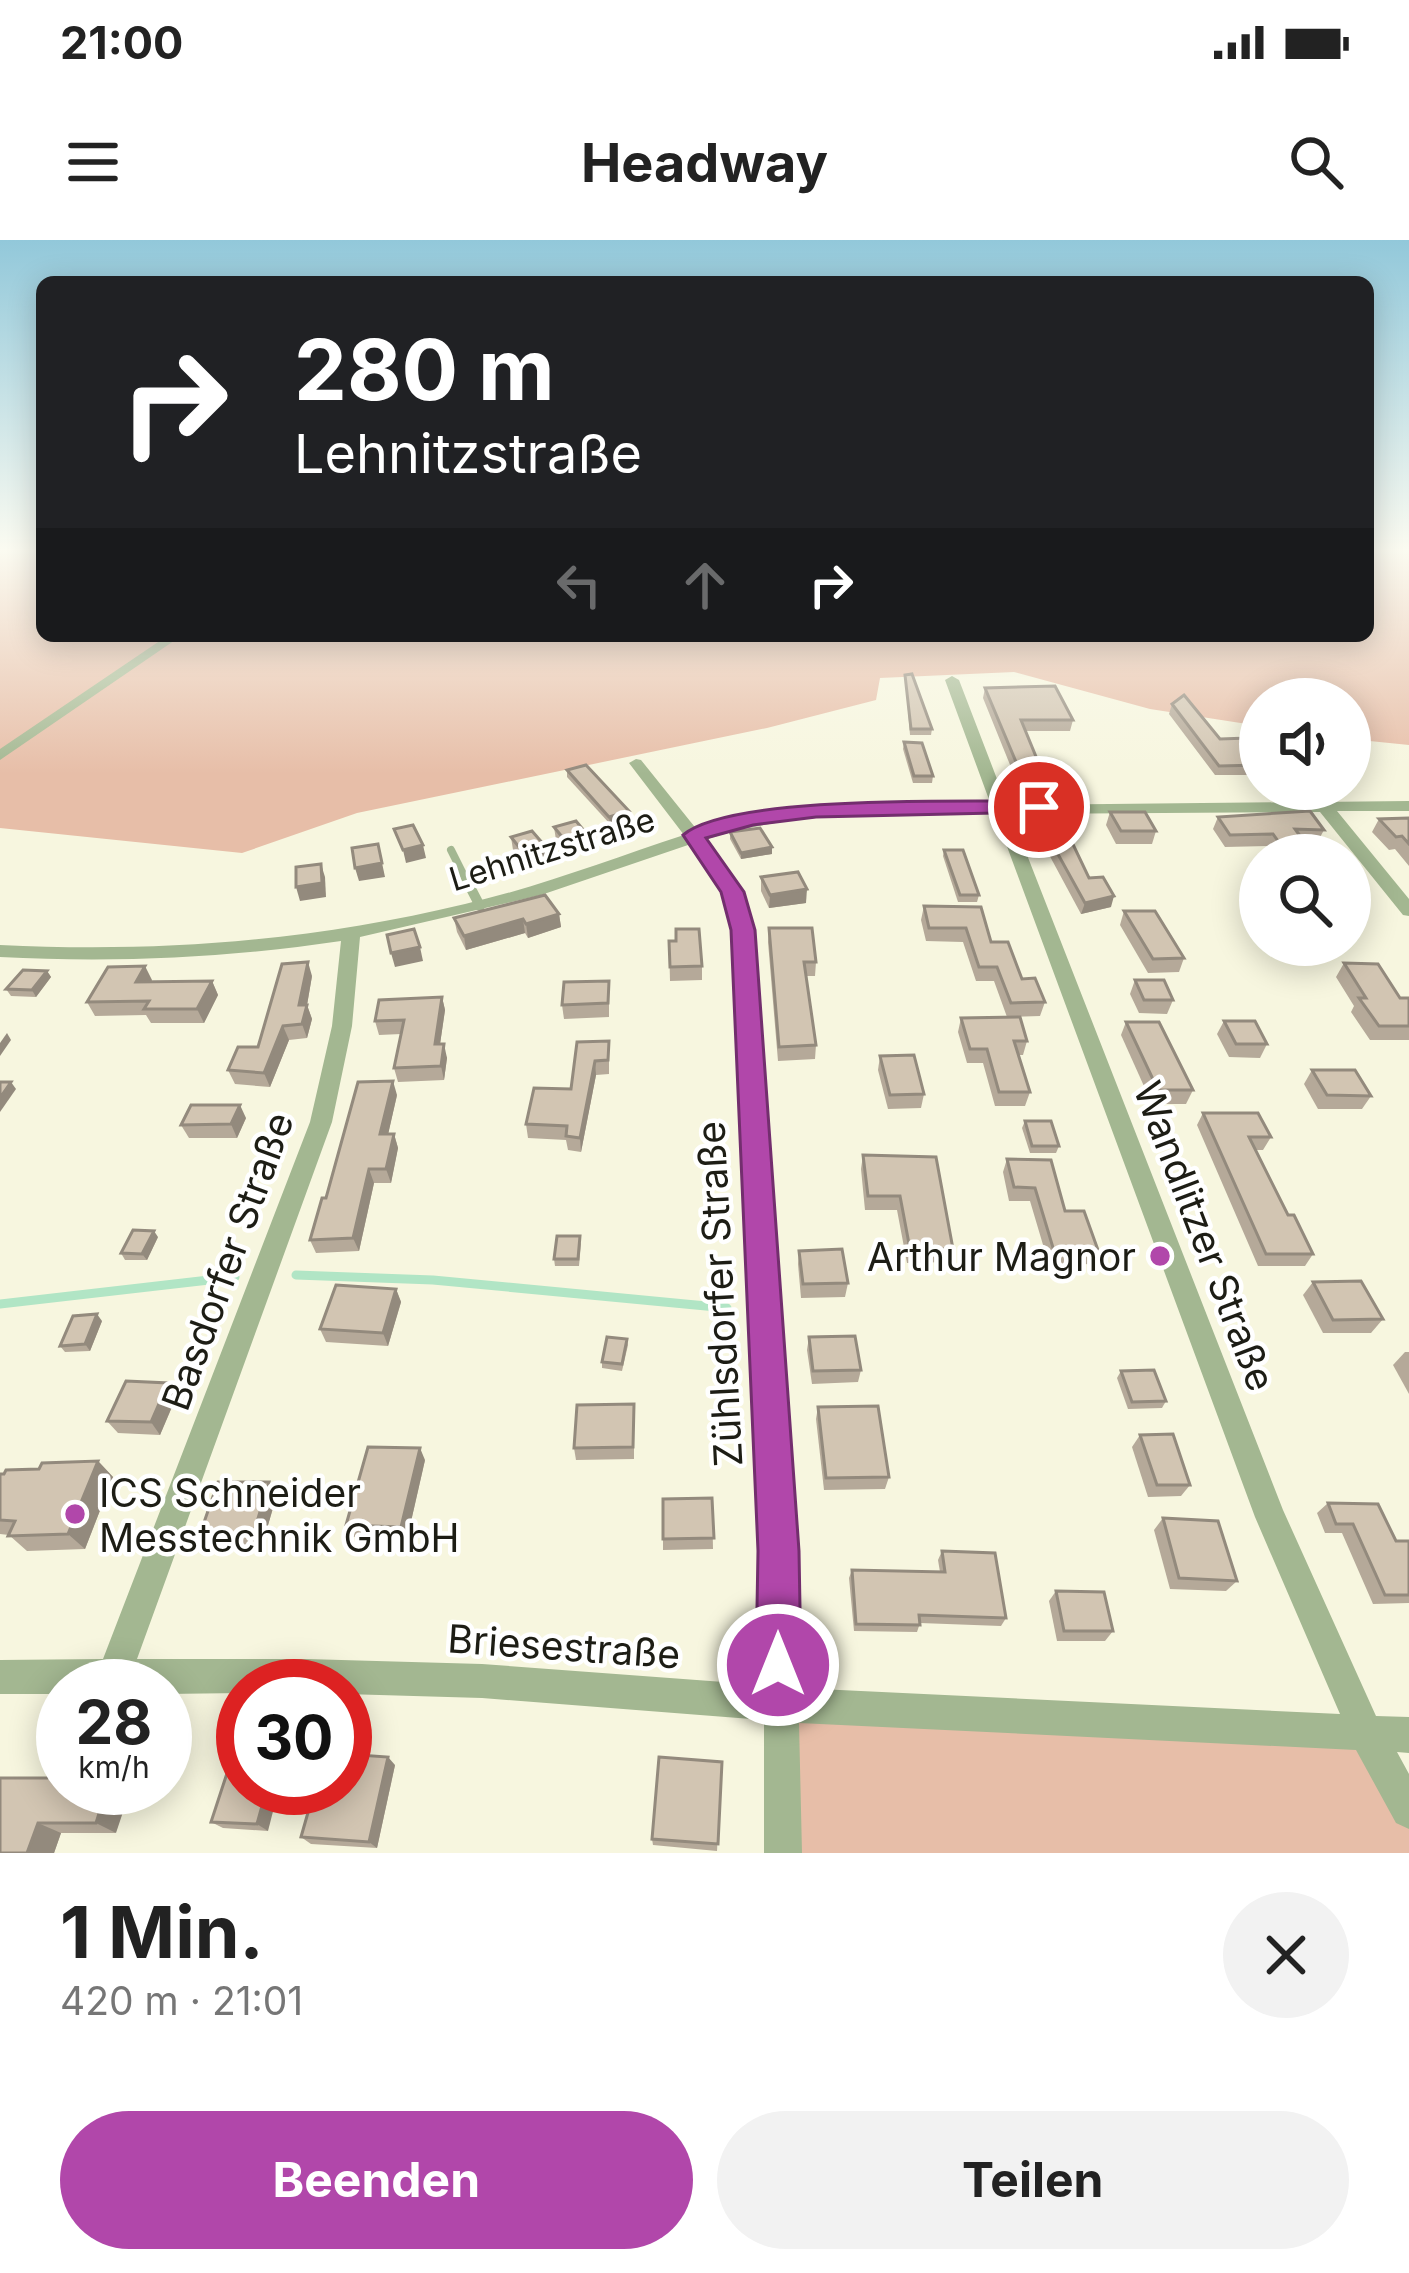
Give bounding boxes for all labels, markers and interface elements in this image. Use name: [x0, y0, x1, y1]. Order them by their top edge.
text: 21:00: [60, 15, 183, 70]
icon: menu: [60, 129, 126, 195]
icon: search: [1283, 129, 1349, 195]
text: Headway: [581, 130, 828, 195]
text: 280 m: [294, 319, 555, 420]
icon: right: [96, 324, 252, 480]
text: Lehnitzstraße: [294, 421, 642, 486]
icon: left: [546, 552, 612, 618]
icon: ahead: [672, 552, 738, 618]
icon: right: [798, 552, 864, 618]
map controls: [1239, 678, 1371, 966]
button: sound: [1239, 678, 1371, 810]
pin: [988, 756, 1090, 858]
icon: arrive: [1006, 774, 1072, 840]
street label: Lehnitzstraße: [444, 799, 660, 899]
button: search: [1239, 834, 1371, 966]
street label: Wandlitzer Straße: [1124, 1075, 1286, 1397]
street label: Basdorfer Straße: [151, 1106, 303, 1416]
street label: Zühlsdorfer Straße: [686, 1120, 752, 1468]
place label: Arthur Magnor: [867, 1233, 1136, 1280]
marker: Arthur Magnor: [1147, 1243, 1173, 1269]
place label: ICS Schneider Messtechnik GmbH: [99, 1469, 460, 1561]
marker: ICS Schneider Messtechnik GmbH: [62, 1501, 88, 1527]
position arrow: [715, 1602, 841, 1728]
street label: Briesestraße: [446, 1614, 682, 1678]
speed limit sign: 30: [216, 1659, 372, 1815]
text: 28: [76, 1686, 152, 1758]
text: km/h: [78, 1749, 150, 1785]
text: 1 Min.: [60, 1888, 264, 1975]
button: close: [1223, 1892, 1349, 2018]
text: 420 m · 21:01: [60, 1977, 303, 2024]
button: Beenden: [60, 2111, 693, 2249]
button: Teilen: [717, 2111, 1349, 2249]

